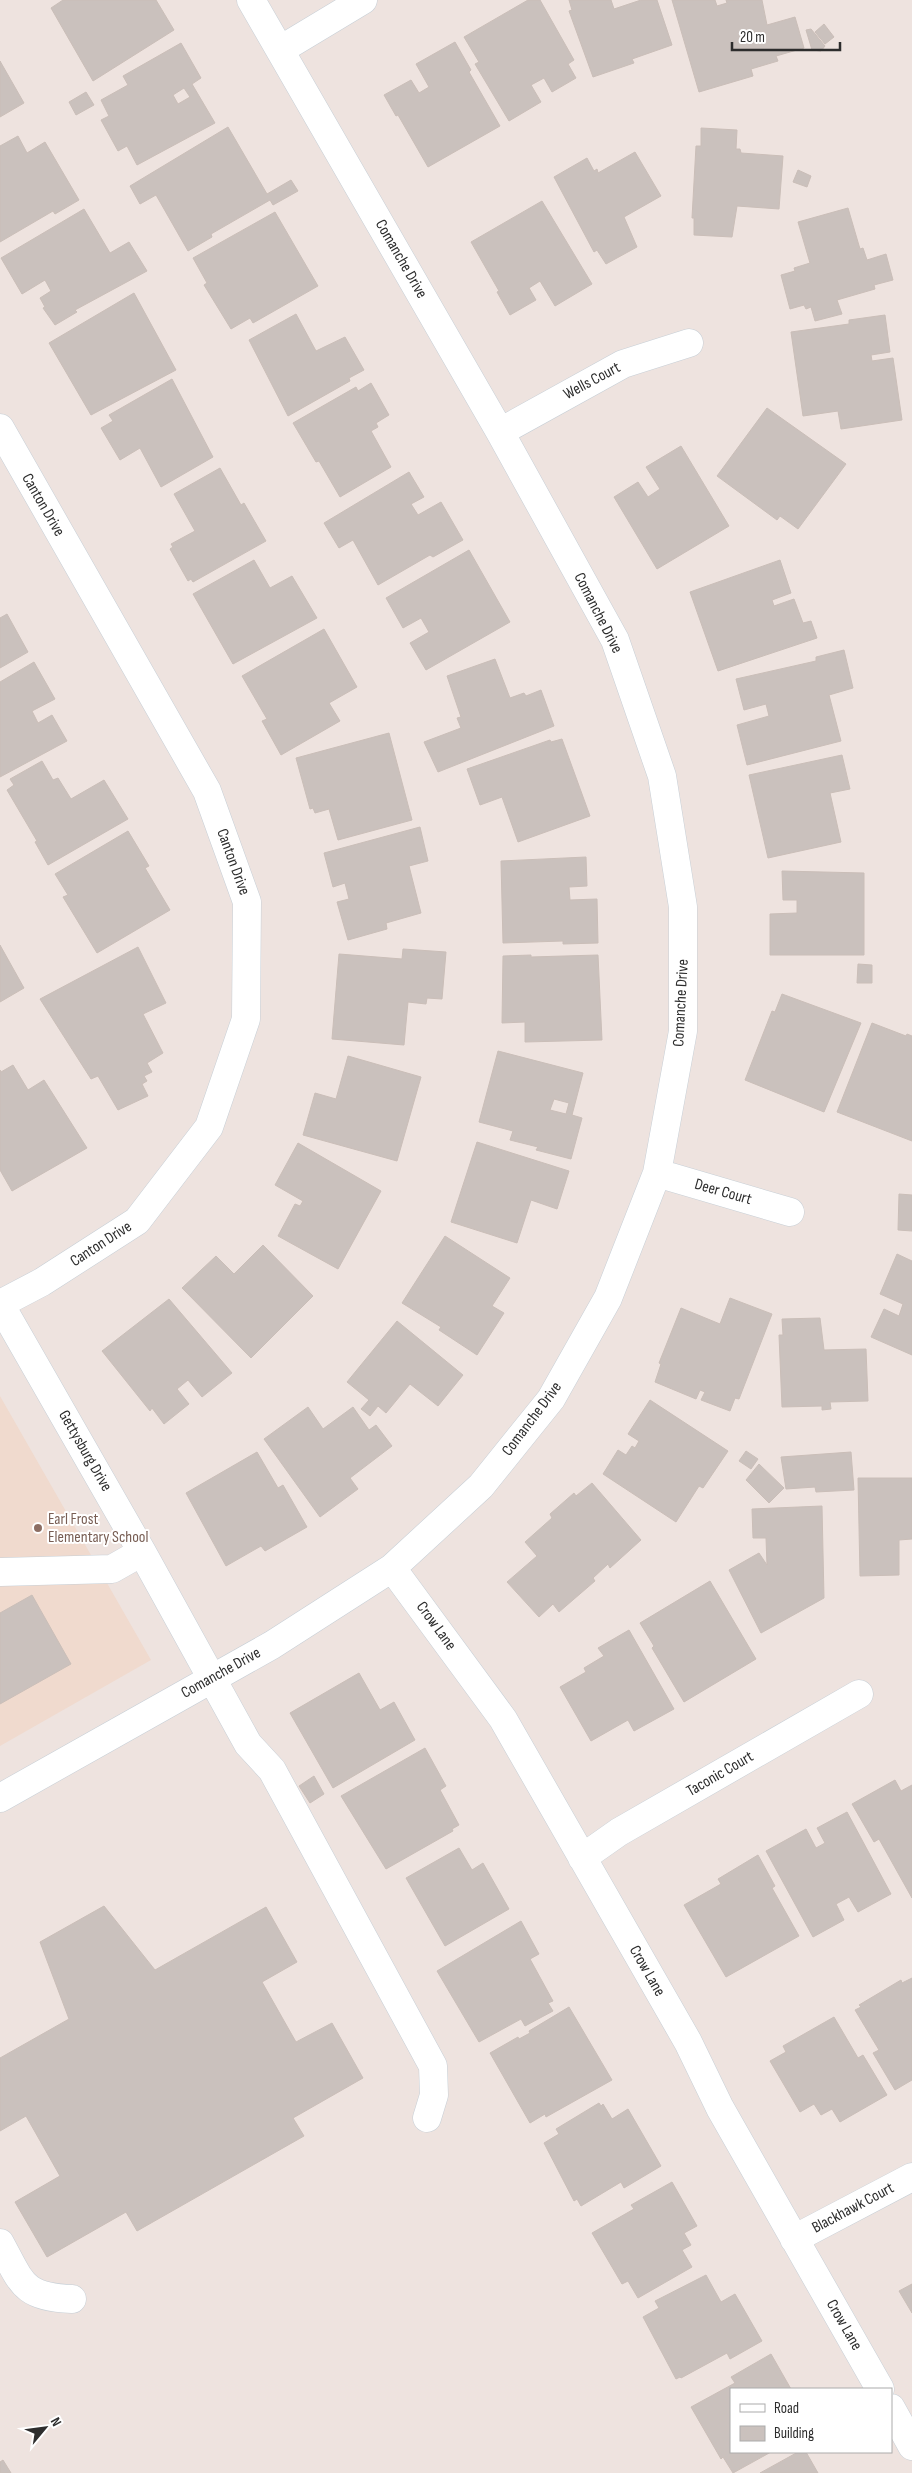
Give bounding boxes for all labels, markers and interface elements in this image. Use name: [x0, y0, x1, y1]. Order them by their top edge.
scale bar: [732, 20, 840, 52]
text: 20 m: [740, 28, 765, 47]
street label: Comanche Drive: [371, 216, 431, 302]
street label: Wells Court: [560, 358, 624, 404]
street label: Canton Drive: [17, 470, 69, 540]
street label: Comanche Drive: [570, 570, 626, 656]
street label: Canton Drive: [212, 826, 254, 898]
street label: Comanche Drive: [669, 959, 693, 1047]
street label: Deer Court: [692, 1175, 754, 1209]
street label: Canton Drive: [67, 1217, 135, 1271]
street label: Comanche Drive: [498, 1378, 566, 1460]
street label: Gettysburg Drive: [54, 1407, 116, 1495]
place label: Earl Frost Elementary School: [48, 1510, 148, 1547]
marker: Earl Frost Elementary School: [32, 1522, 44, 1534]
street label: Crow Lane: [412, 1598, 460, 1654]
street label: Comanche Drive: [178, 1643, 264, 1703]
street label: Taconic Court: [683, 1747, 757, 1801]
street label: Crow Lane: [625, 1942, 669, 2000]
street label: Blackhawk Court: [809, 2178, 897, 2237]
street label: Crow Lane: [822, 2296, 866, 2354]
legend: [730, 2388, 892, 2453]
text: Road: [774, 2399, 799, 2418]
north arrow: [20, 2403, 70, 2453]
text: N: [47, 2415, 65, 2429]
text: Building: [774, 2424, 814, 2443]

